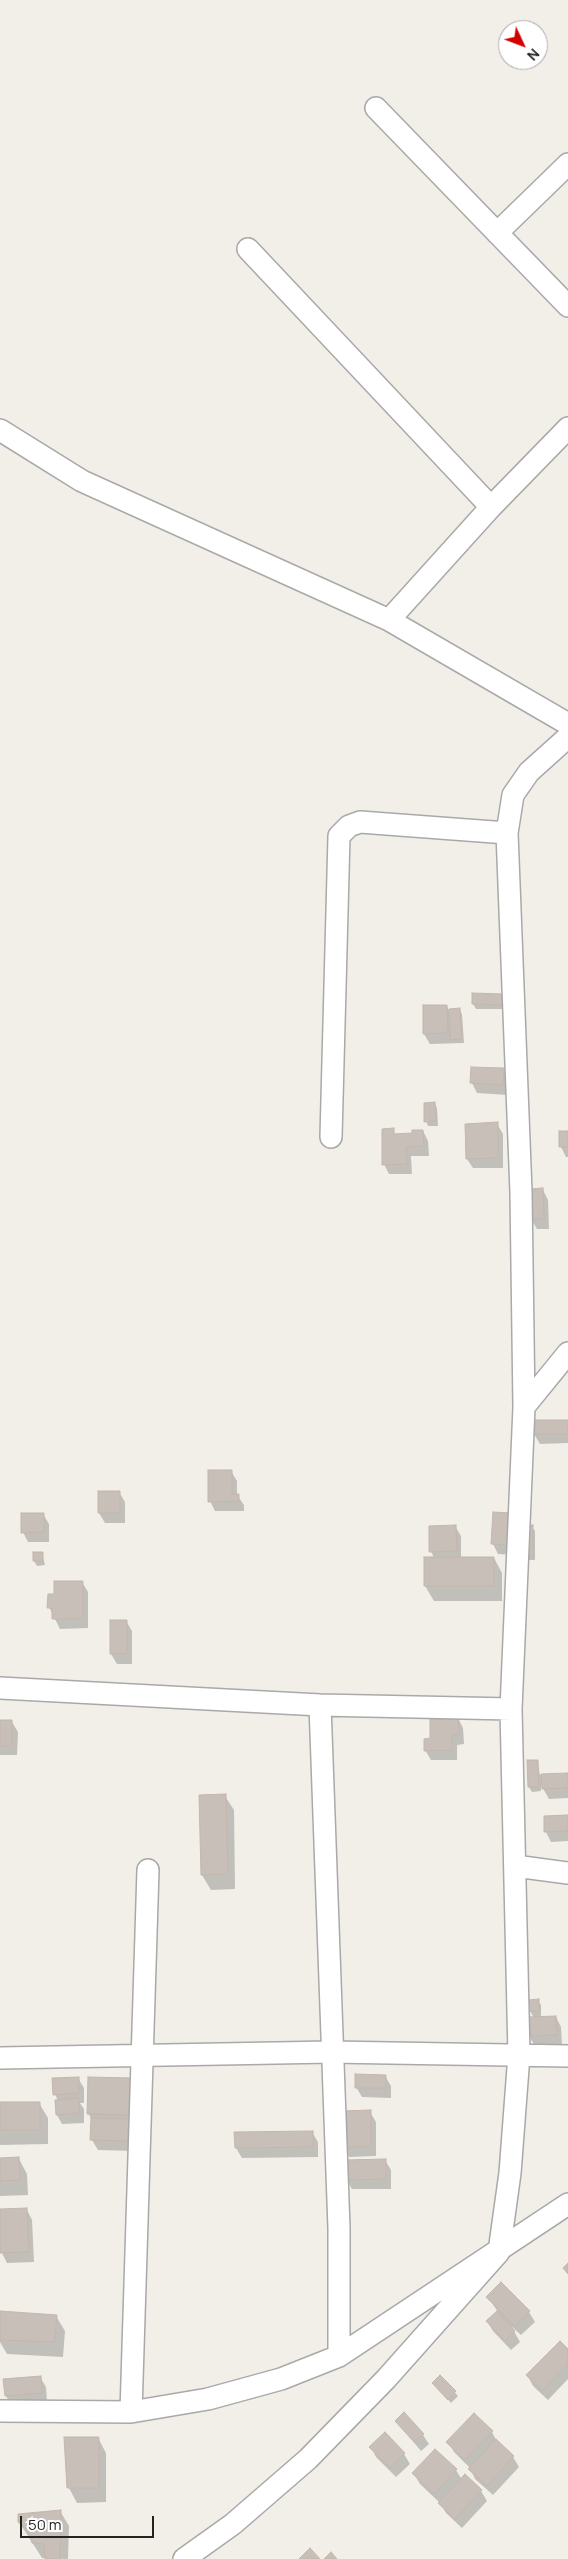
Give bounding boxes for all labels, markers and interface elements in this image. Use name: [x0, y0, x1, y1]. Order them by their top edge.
north arrow: [498, 20, 548, 70]
text: N: [523, 45, 544, 65]
scale bar: [22, 2506, 156, 2538]
text: 50 m: [28, 2514, 62, 2535]

